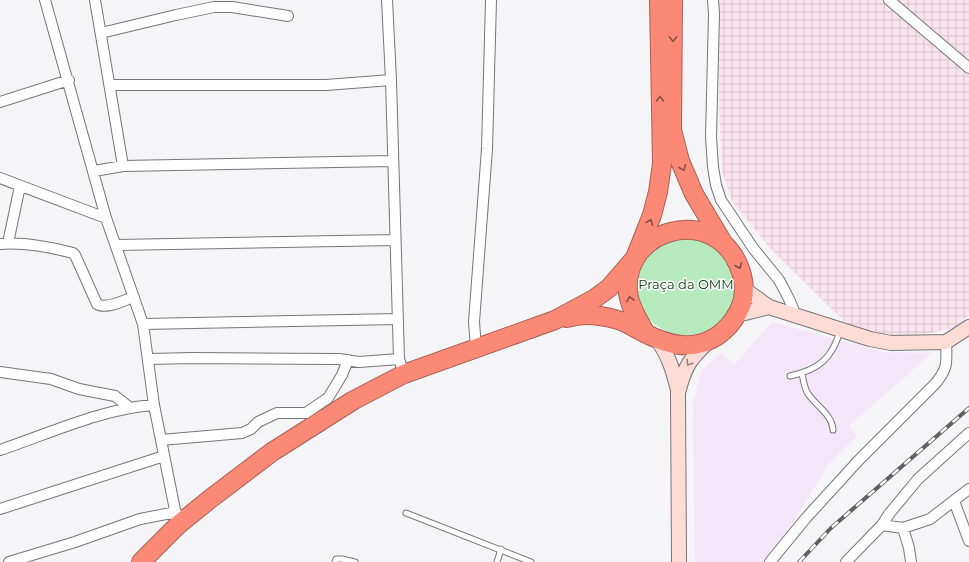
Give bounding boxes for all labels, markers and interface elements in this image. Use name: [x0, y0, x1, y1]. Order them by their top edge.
one-way arrow: [669, 36, 677, 42]
one-way arrow: [656, 96, 664, 102]
one-way arrow: [678, 164, 686, 171]
one-way arrow: [645, 219, 653, 226]
one-way arrow: [734, 262, 742, 269]
park label: Praça da OMM: [638, 276, 734, 292]
one-way arrow: [626, 296, 634, 302]
one-way arrow: [686, 359, 694, 366]

